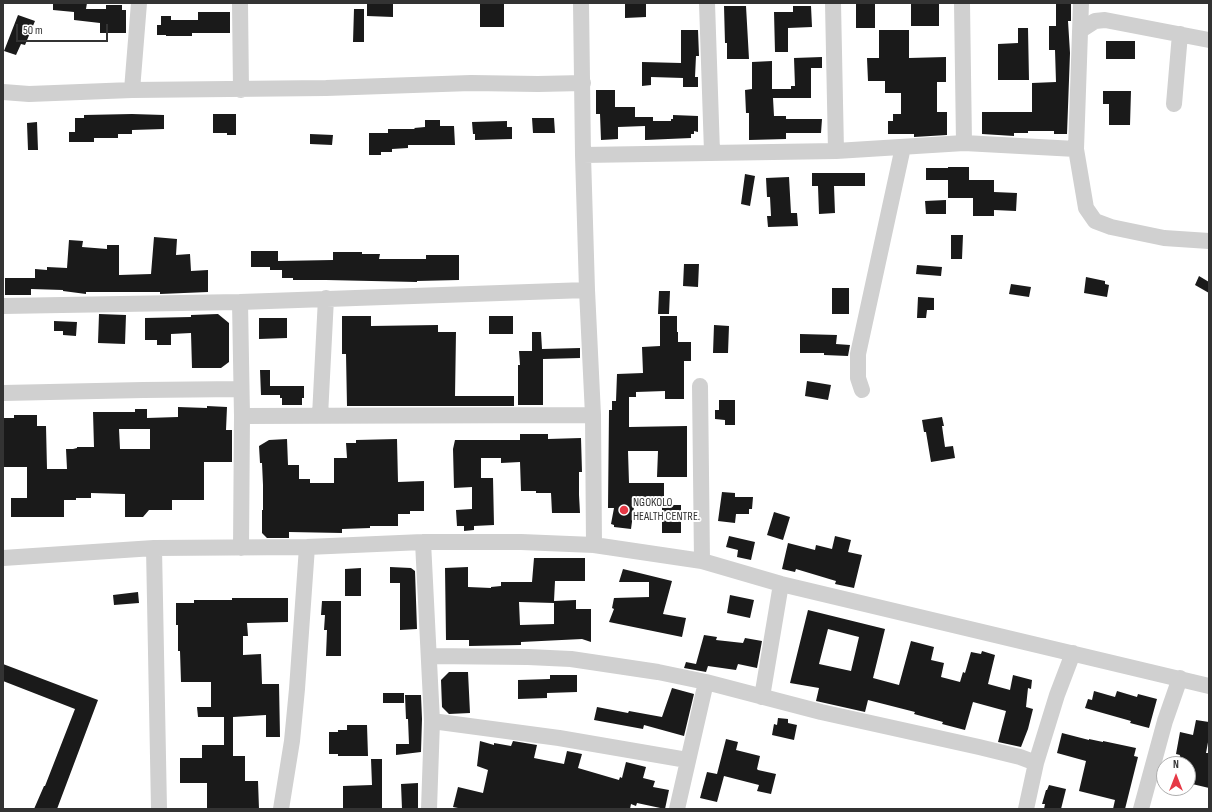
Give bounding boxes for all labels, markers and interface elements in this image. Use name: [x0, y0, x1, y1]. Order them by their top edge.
scale bar: [18, 16, 110, 42]
text: 50 m: [23, 23, 43, 38]
place label: NGOKOLO HEALTH CENTRE.: [633, 496, 700, 524]
marker: NGOKOLO HEALTH CENTRE.: [618, 504, 630, 516]
north arrow: [1156, 756, 1196, 796]
text: N: [1173, 758, 1179, 771]

